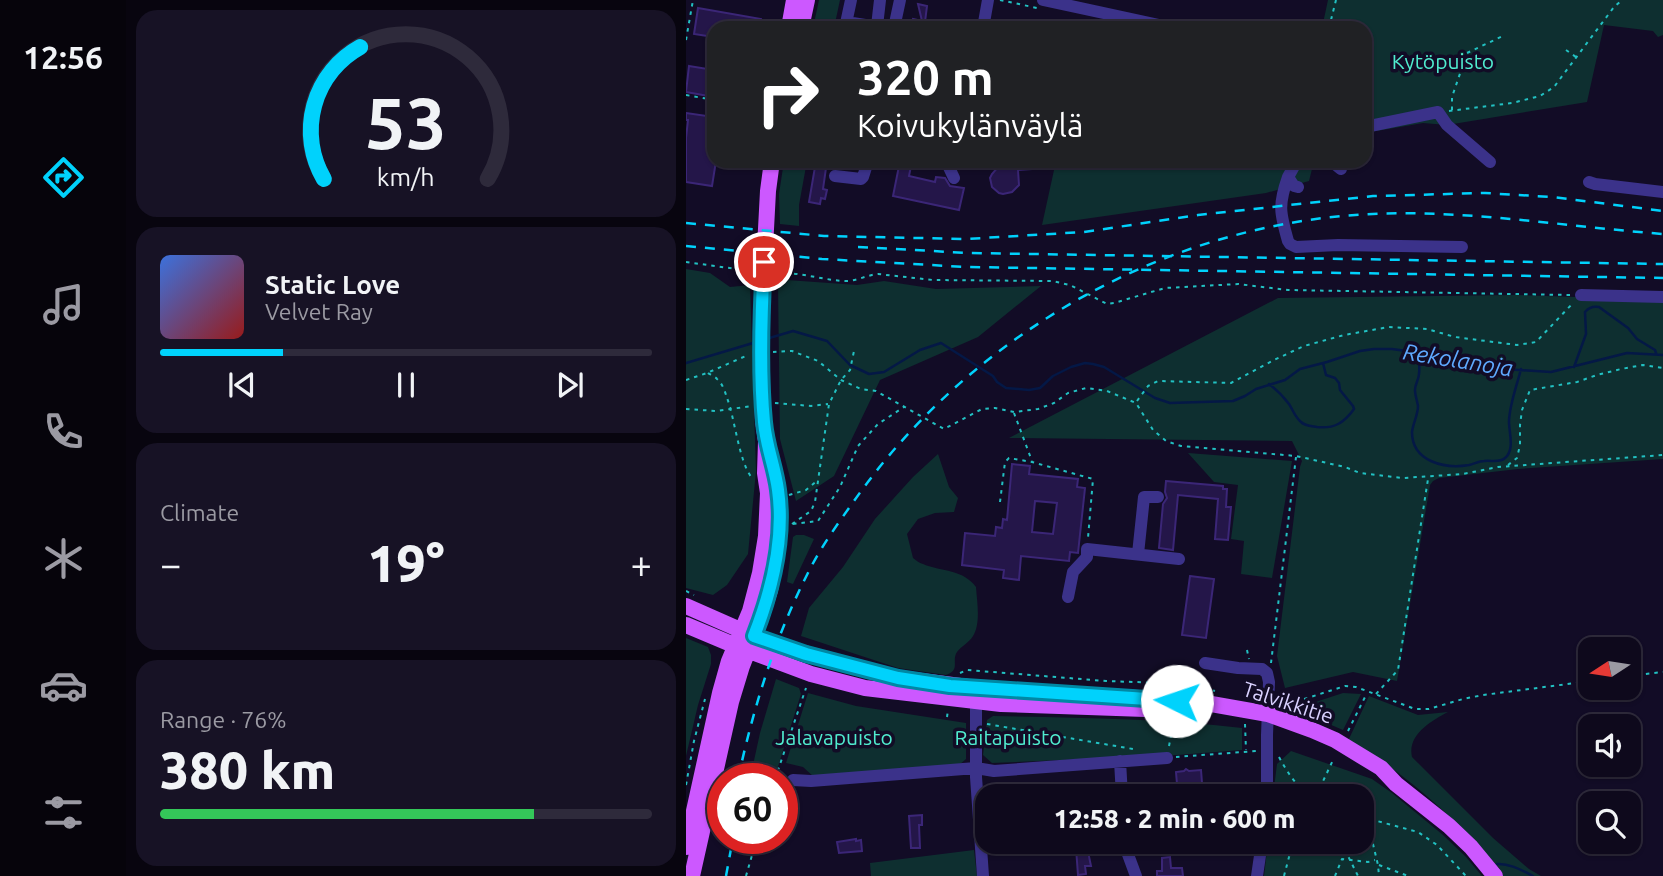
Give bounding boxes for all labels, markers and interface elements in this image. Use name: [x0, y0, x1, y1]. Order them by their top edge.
text: 12:56: [23, 39, 103, 75]
icon: right: [742, 49, 833, 140]
text: 320 m: [857, 49, 994, 104]
park label: Kytöpuisto: [1392, 49, 1494, 73]
text: 53: [365, 82, 447, 164]
text: Koivukylänväylä: [857, 107, 1083, 143]
icon: directions: [39, 153, 88, 202]
text: km/h: [377, 163, 435, 191]
pin: [734, 232, 794, 292]
icon: arrive: [745, 243, 783, 281]
text: Static Love: [265, 270, 400, 299]
icon: music: [39, 280, 88, 329]
text: Velvet Ray: [265, 299, 373, 324]
water label: Rekolanoja: [1401, 338, 1515, 381]
icon: previous: [223, 366, 261, 404]
icon: pause: [387, 366, 425, 404]
icon: next: [551, 366, 589, 404]
icon: phone: [39, 407, 88, 456]
text: Climate: [160, 500, 239, 525]
icon: climate: [39, 534, 88, 583]
text: 19°: [367, 534, 445, 592]
text: −: [160, 543, 181, 585]
text: +: [631, 543, 652, 585]
north arrow: [1578, 637, 1642, 700]
map controls: [1578, 637, 1641, 854]
icon: car: [39, 661, 88, 710]
position arrow: [1140, 664, 1214, 738]
street label: Talvikkitie: [1240, 676, 1337, 728]
text: Range · 76%: [160, 707, 287, 732]
button: sound: [1578, 714, 1641, 777]
park label: Jalavapuisto: [775, 725, 893, 749]
park label: Raitapuisto: [955, 725, 1061, 749]
text: 380 km: [160, 741, 335, 799]
speed limit sign: 60: [707, 763, 798, 854]
icon: filters: [39, 788, 88, 837]
button: search: [1578, 791, 1641, 854]
text: 12:58 · 2 min · 600 m: [1054, 804, 1295, 833]

